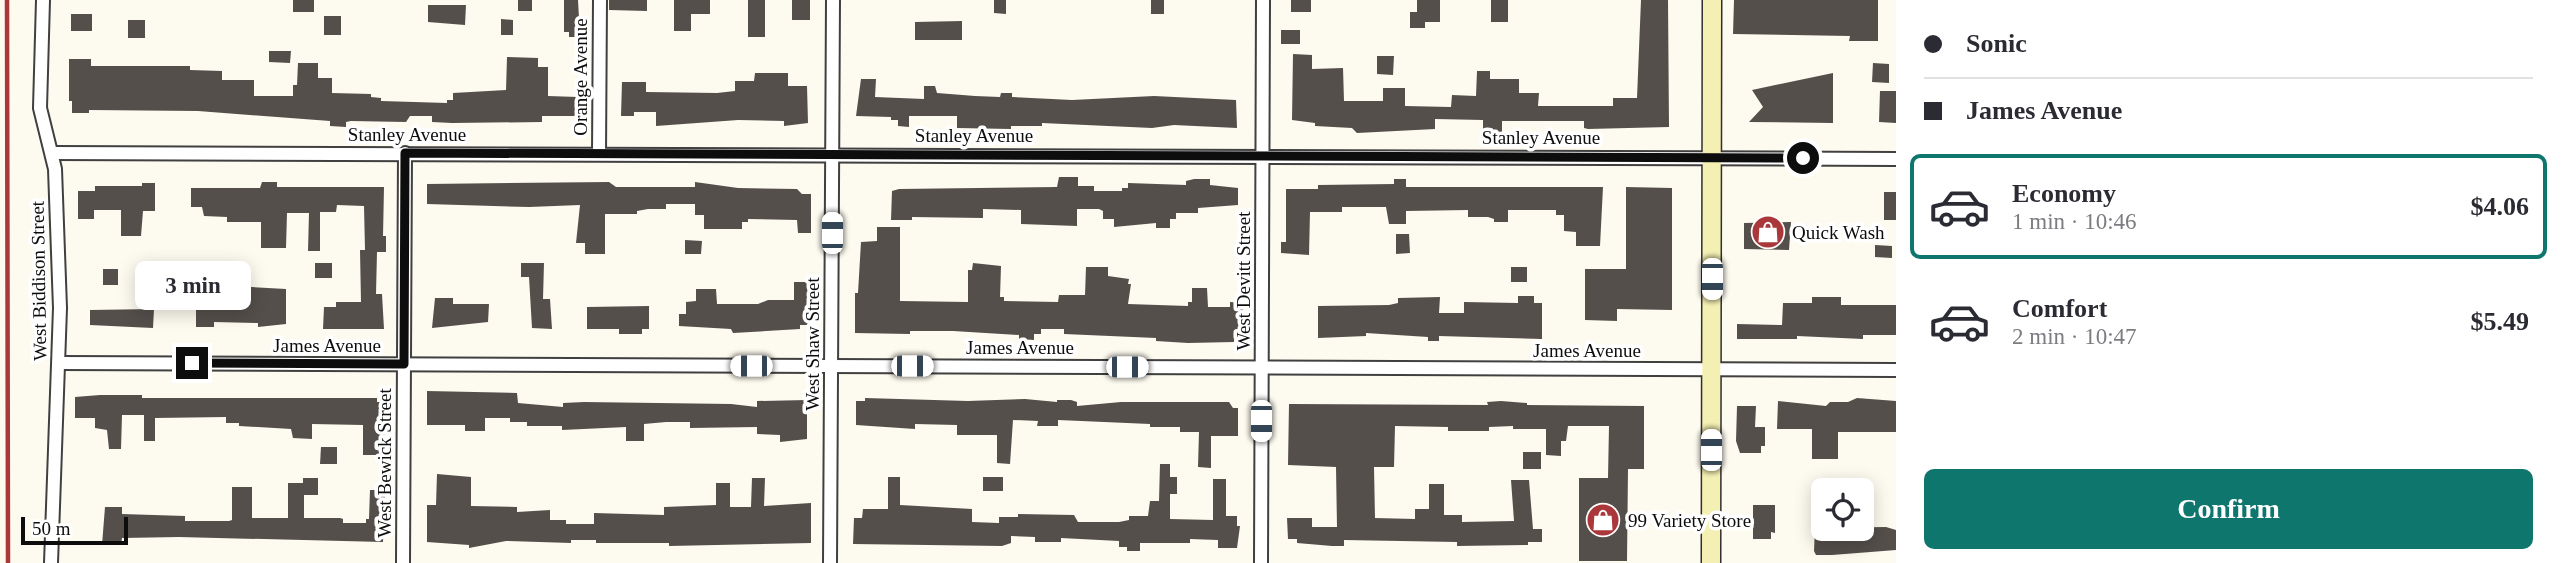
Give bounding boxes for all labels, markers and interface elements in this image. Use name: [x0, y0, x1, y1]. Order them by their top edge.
street label: Orange Avenue: [570, 18, 591, 136]
text: Sonic: [1966, 29, 2027, 58]
text: James Avenue: [1966, 96, 2122, 125]
street label: Stanley Avenue: [348, 124, 466, 145]
street label: Stanley Avenue: [915, 125, 1033, 146]
street label: Stanley Avenue: [1482, 127, 1600, 148]
route start: [1787, 142, 1819, 174]
icon: car: [1928, 175, 1991, 238]
text: Economy: [2012, 179, 2116, 208]
text: $4.06: [2471, 192, 2529, 221]
street label: West Biddison Street: [27, 200, 50, 361]
text: 1 min · 10:46: [2012, 209, 2137, 234]
street label: West Devitt Street: [1233, 211, 1254, 350]
car: [822, 212, 843, 254]
shop icon: Quick Wash: [1749, 213, 1787, 251]
place label: Quick Wash: [1792, 222, 1885, 243]
car: [1702, 258, 1723, 300]
callout: 3 min: [134, 262, 250, 310]
text: 3 min: [165, 273, 221, 298]
street label: West Shaw Street: [802, 277, 823, 411]
icon: car: [1928, 290, 1991, 353]
text: Comfort: [2012, 294, 2107, 323]
text: $5.49: [2471, 307, 2529, 336]
text: 2 min · 10:47: [2012, 324, 2137, 349]
street label: James Avenue: [273, 335, 381, 356]
street label: James Avenue: [966, 337, 1074, 358]
street label: James Avenue: [1533, 340, 1641, 361]
route end: [176, 347, 208, 379]
car: [731, 356, 773, 377]
car: [892, 356, 934, 377]
car: [1107, 357, 1149, 378]
street label: West Bewick Street: [374, 388, 395, 538]
car: [1251, 400, 1272, 442]
car: [1701, 429, 1722, 471]
button: Confirm: [1924, 469, 2533, 549]
map controls: [1811, 478, 1874, 541]
button: locate: [1811, 478, 1874, 541]
shop icon: 99 Variety Store: [1584, 501, 1622, 539]
place label: 99 Variety Store: [1628, 510, 1751, 531]
scale bar: [21, 514, 128, 546]
text: 50 m: [32, 518, 71, 539]

